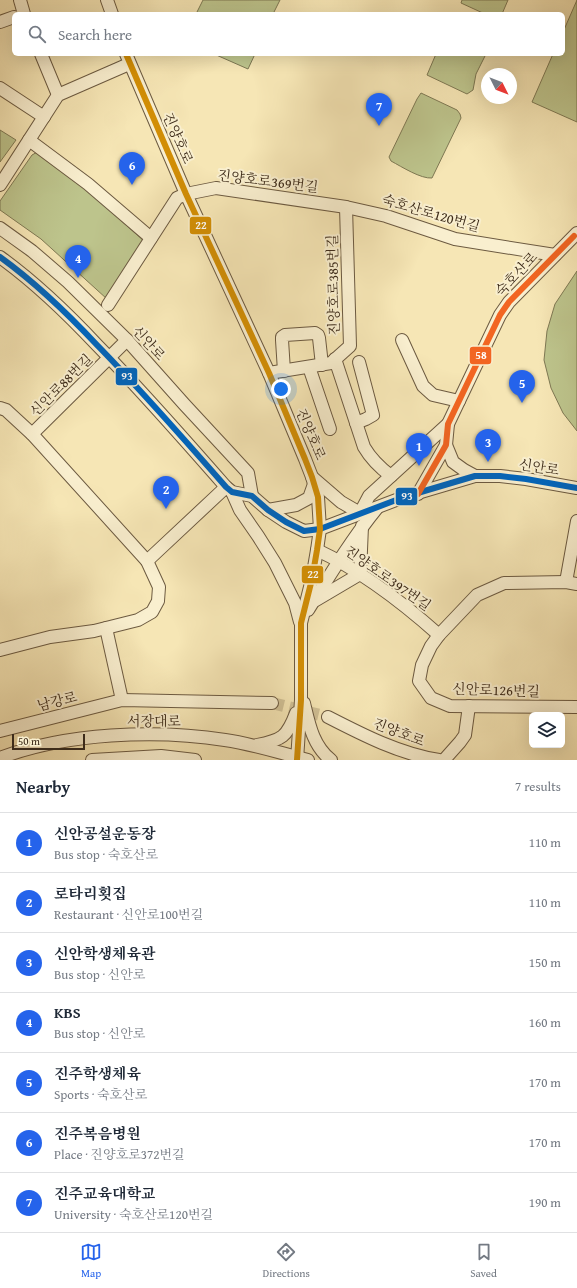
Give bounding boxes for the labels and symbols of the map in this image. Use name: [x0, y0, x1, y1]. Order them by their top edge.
north arrow: [481, 68, 517, 104]
pin: 7: [366, 93, 392, 126]
street label: 진양호로: [158, 109, 198, 167]
pin: 6: [119, 152, 145, 185]
street label: 진양호로369번길: [216, 165, 320, 197]
street label: 숙호산로120번길: [380, 189, 482, 237]
line badge: 22: [189, 216, 212, 235]
text: 22: [195, 217, 207, 233]
street label: 진양호로385번길: [322, 234, 344, 336]
pin: 4: [65, 245, 91, 278]
street label: 숙호산로: [490, 247, 542, 301]
street label: 신안로: [128, 321, 170, 365]
line badge: 58: [469, 346, 492, 365]
text: 58: [475, 347, 487, 363]
street label: 신안로88번길: [25, 349, 97, 421]
line badge: 93: [115, 367, 138, 386]
text: 93: [121, 368, 133, 384]
pin: 5: [509, 370, 535, 403]
your location: [271, 379, 291, 399]
street label: 진양호로: [291, 405, 331, 463]
pin: 3: [475, 429, 501, 462]
pin: 1: [406, 433, 432, 466]
street label: 신안로: [517, 454, 561, 480]
pin: 2: [153, 476, 179, 509]
line badge: 93: [395, 487, 418, 506]
text: 93: [401, 488, 413, 504]
street label: 진양호로397번길: [341, 541, 435, 615]
line badge: 22: [301, 565, 324, 584]
text: 22: [307, 566, 319, 582]
street label: 신안로126번길: [452, 678, 540, 702]
street label: 남강로: [35, 686, 80, 716]
street label: 서장대로: [127, 711, 182, 731]
street label: 진양호로: [370, 713, 428, 751]
scale bar: [12, 732, 85, 751]

